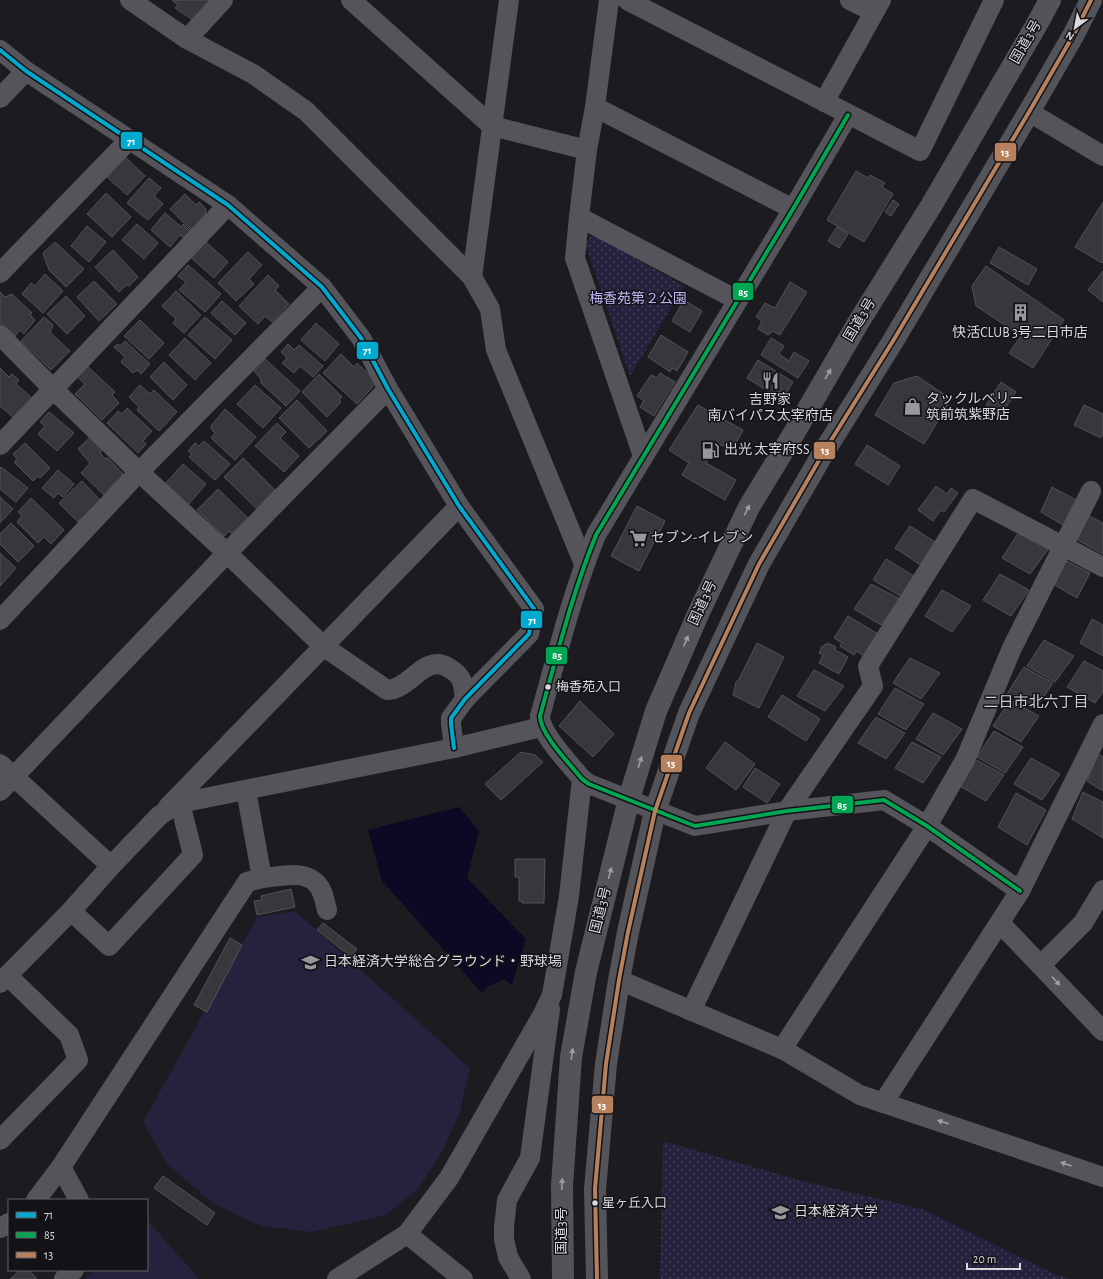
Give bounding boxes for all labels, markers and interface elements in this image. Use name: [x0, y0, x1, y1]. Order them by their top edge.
north arrow: [1055, 8, 1095, 48]
street label: 国道3号: [1007, 17, 1044, 66]
text: N: [1064, 29, 1076, 43]
line badge: 71: [120, 131, 143, 150]
text: 71: [127, 136, 135, 147]
line badge: 13: [994, 142, 1017, 162]
text: 13: [1001, 147, 1010, 158]
line badge: 85: [732, 282, 754, 301]
text: 85: [738, 287, 748, 298]
park label: 梅香苑第２公園: [589, 290, 687, 306]
street label: 国道3号: [841, 295, 878, 344]
building icon: 快活CLUB 3号二日市店: [1010, 303, 1030, 323]
place label: 快活CLUB 3号二日市店: [952, 325, 1088, 340]
line badge: 71: [356, 341, 379, 360]
text: 71: [363, 345, 371, 356]
one-way arrow: [825, 369, 831, 380]
restaurant icon: 吉野家 南バイパス太宰府店: [760, 370, 780, 390]
place label: タックルベリー 筑前筑紫野店: [926, 391, 1024, 422]
place label: 吉野家 南バイパス太宰府店: [707, 392, 833, 423]
shop icon: タックルベリー 筑前筑紫野店: [903, 397, 923, 417]
fuel station icon: 出光 太宰府SS: [701, 440, 721, 460]
line badge: 13: [813, 441, 836, 460]
place label: 出光 太宰府SS: [724, 442, 810, 457]
text: 13: [821, 445, 830, 456]
one-way arrow: [744, 505, 751, 516]
supermarket icon: セブン-イレブン: [628, 528, 648, 548]
place label: セブン-イレブン: [651, 529, 753, 545]
street label: 国道3号: [686, 578, 719, 628]
line badge: 71: [520, 610, 543, 629]
text: 71: [528, 615, 536, 626]
one-way arrow: [684, 634, 690, 646]
line badge: 85: [545, 646, 568, 665]
text: 85: [552, 650, 562, 661]
place label: 梅香苑入口: [556, 680, 621, 694]
marker: 梅香苑入口: [543, 682, 553, 692]
district label: 二日市北六丁目: [983, 693, 1089, 710]
line badge: 13: [660, 754, 683, 773]
one-way arrow: [637, 756, 643, 768]
text: 13: [667, 758, 676, 769]
line badge: 85: [831, 795, 854, 814]
text: 85: [837, 800, 847, 811]
one-way arrow: [608, 866, 614, 879]
street label: 国道3号: [587, 885, 614, 935]
school or university icon: 日本経済大学総合グラウンド・野球場: [301, 952, 321, 972]
place label: 日本経済大学総合グラウンド・野球場: [324, 954, 562, 969]
one-way arrow: [1051, 976, 1061, 986]
one-way arrow: [569, 1048, 575, 1060]
line badge: 13: [591, 1095, 614, 1114]
text: 13: [598, 1100, 607, 1111]
one-way arrow: [937, 1119, 949, 1125]
one-way arrow: [1060, 1161, 1072, 1167]
one-way arrow: [559, 1178, 566, 1190]
place label: 星ヶ丘入口: [602, 1196, 667, 1210]
marker: 星ヶ丘入口: [590, 1198, 600, 1208]
legend: [8, 1199, 148, 1271]
school or university icon: 日本経済大学: [771, 1202, 791, 1222]
place label: 日本経済大学: [794, 1204, 878, 1219]
street label: 国道3号: [554, 1207, 569, 1255]
text: 71: [44, 1209, 53, 1221]
text: 85: [44, 1229, 55, 1241]
scale bar: [967, 1245, 1020, 1271]
text: 13: [44, 1249, 53, 1261]
text: 20 m: [973, 1253, 996, 1265]

